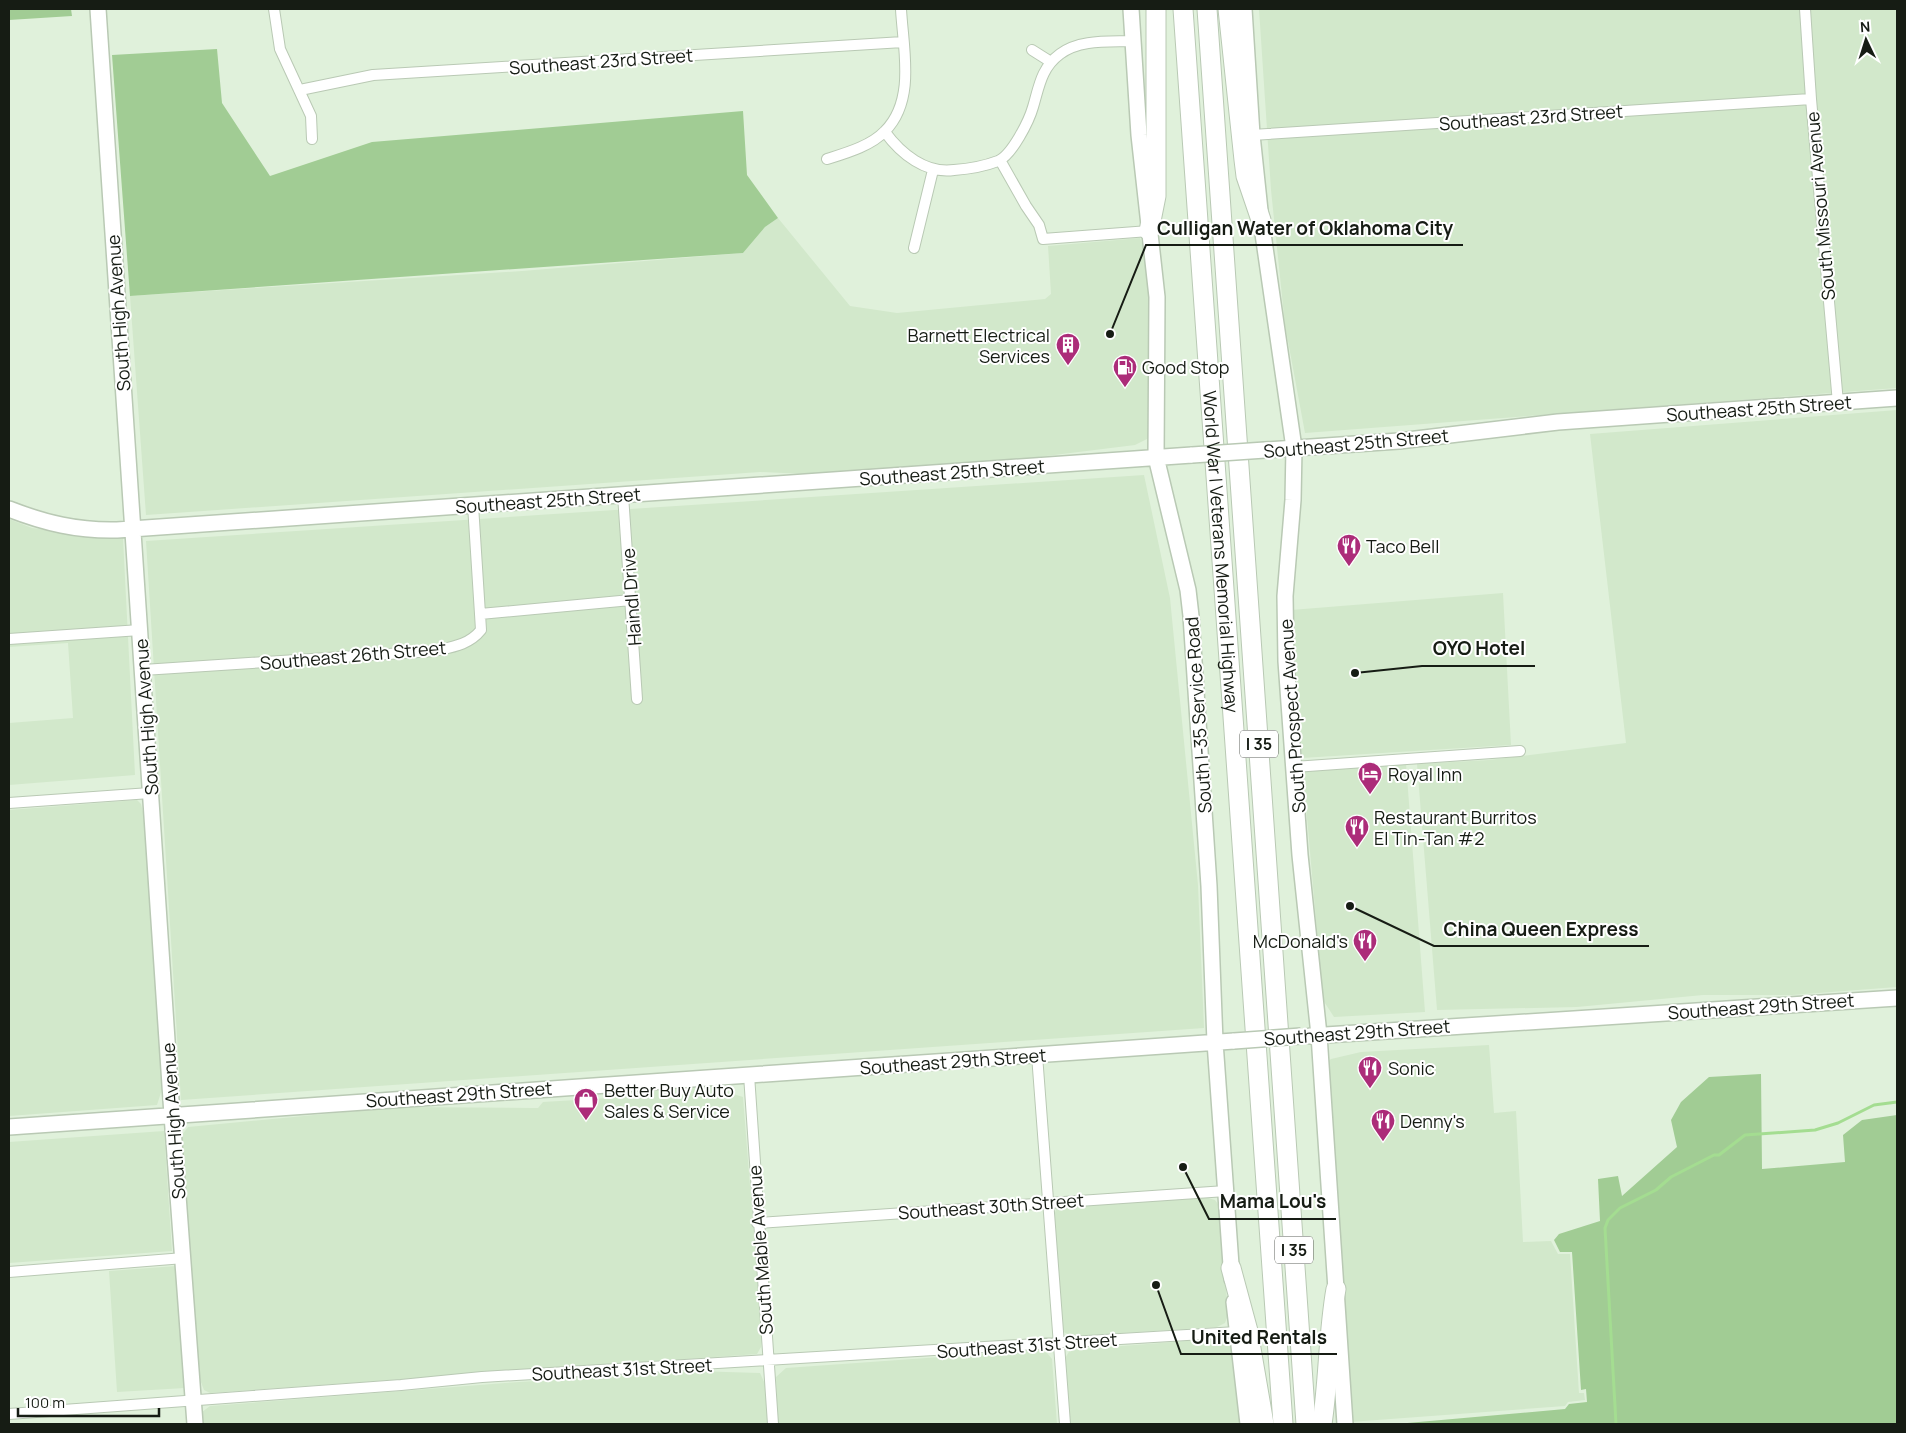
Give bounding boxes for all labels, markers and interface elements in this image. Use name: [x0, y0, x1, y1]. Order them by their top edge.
north arrow: [1841, 15, 1891, 65]
text: N: [1859, 17, 1871, 36]
street label: Southeast 23rd Street: [508, 43, 694, 79]
street label: Southeast 23rd Street: [1438, 99, 1624, 135]
street label: South Missouri Avenue: [1800, 111, 1840, 301]
callout: Culligan Water of Oklahoma City: [1146, 211, 1463, 245]
text: Culligan Water of Oklahoma City: [1157, 215, 1453, 241]
street label: South High Avenue: [101, 234, 135, 392]
place label: Barnett Electrical Services: [907, 323, 1050, 368]
building icon: Barnett Electrical Services: [1055, 332, 1081, 366]
fuel station icon: Good Stop: [1112, 354, 1138, 388]
place label: Good Stop: [1142, 355, 1230, 379]
street label: World War I Veterans Memorial Highway: [1198, 390, 1245, 714]
street label: Southeast 25th Street: [1665, 390, 1853, 426]
street label: Southeast 25th Street: [1262, 423, 1450, 463]
street label: Southeast 25th Street: [858, 454, 1046, 490]
street label: Southeast 25th Street: [454, 482, 642, 518]
restaurant icon: Taco Bell: [1336, 533, 1362, 567]
place label: Taco Bell: [1366, 534, 1439, 558]
street label: Haindl Drive: [616, 547, 646, 647]
street label: South I-35 Service Road: [1179, 616, 1217, 814]
street label: South Prospect Avenue: [1273, 618, 1311, 814]
callout: OYO Hotel: [1422, 632, 1535, 666]
street label: Southeast 26th Street: [259, 635, 447, 675]
text: OYO Hotel: [1433, 635, 1525, 661]
street label: South High Avenue: [129, 638, 163, 796]
road number: I 35: [1240, 731, 1278, 758]
hotel icon: Royal Inn: [1357, 761, 1383, 795]
place label: Royal Inn: [1388, 762, 1462, 786]
place label: Restaurant Burritos El Tin-Tan #2: [1374, 805, 1537, 850]
restaurant icon: Restaurant Burritos El Tin-Tan #2: [1344, 814, 1370, 848]
callout: China Queen Express: [1434, 912, 1649, 946]
text: China Queen Express: [1443, 916, 1639, 942]
restaurant icon: McDonald's: [1352, 928, 1378, 962]
place label: McDonald's: [1253, 929, 1348, 953]
street label: Southeast 29th Street: [1667, 988, 1855, 1024]
street label: Southeast 29th Street: [1263, 1014, 1451, 1050]
street label: South High Avenue: [156, 1042, 190, 1200]
street label: Southeast 29th Street: [859, 1043, 1047, 1079]
restaurant icon: Sonic: [1357, 1055, 1383, 1089]
place label: Sonic: [1388, 1056, 1435, 1080]
street label: Southeast 29th Street: [365, 1076, 553, 1112]
place label: Better Buy Auto Sales & Service: [604, 1078, 734, 1123]
shop icon: Better Buy Auto Sales & Service: [573, 1087, 599, 1121]
restaurant icon: Denny's: [1370, 1108, 1396, 1142]
place label: Denny's: [1400, 1109, 1465, 1133]
street label: South Mable Avenue: [742, 1165, 778, 1335]
callout: Mama Lou's: [1209, 1185, 1336, 1219]
street label: Southeast 30th Street: [897, 1188, 1085, 1224]
text: Mama Lou's: [1220, 1188, 1326, 1214]
road number: I 35: [1275, 1236, 1313, 1264]
callout: United Rentals: [1181, 1320, 1337, 1354]
text: United Rentals: [1191, 1324, 1327, 1350]
street label: Southeast 31st Street: [936, 1327, 1118, 1363]
street label: Southeast 31st Street: [531, 1352, 713, 1386]
scale bar: [18, 1386, 159, 1418]
text: 100 m: [25, 1392, 65, 1413]

